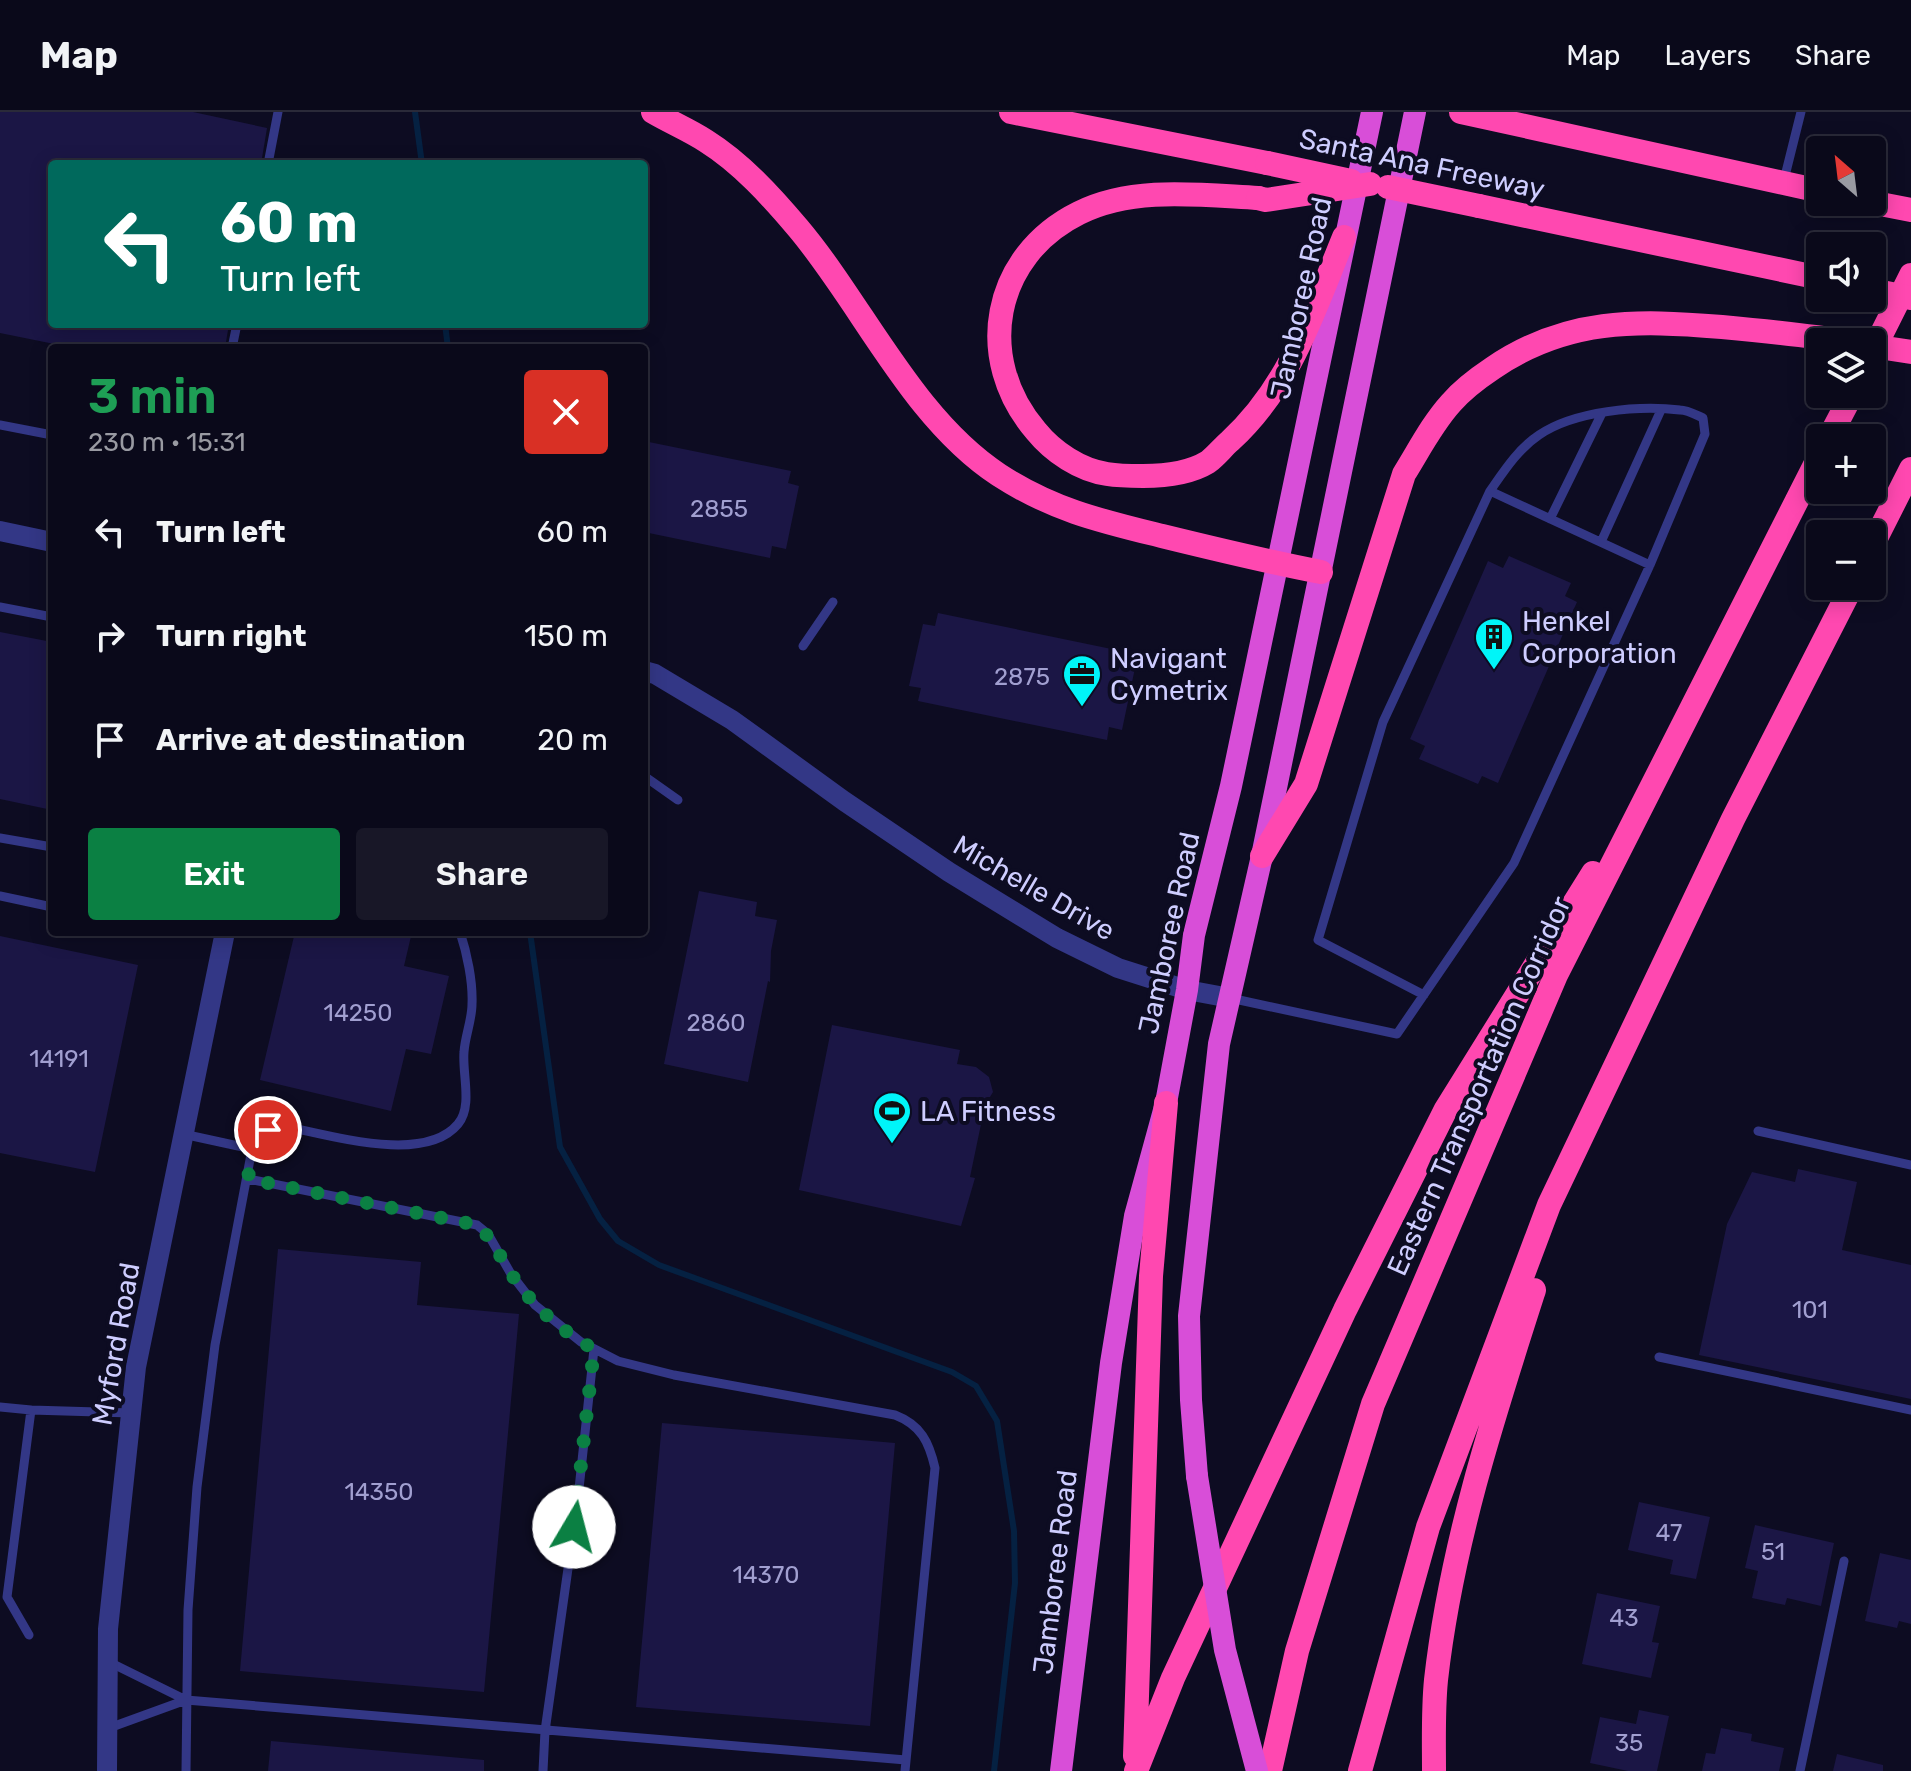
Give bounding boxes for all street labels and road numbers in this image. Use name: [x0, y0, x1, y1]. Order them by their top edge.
street label: Santa Ana Freeway: [1296, 122, 1548, 206]
street label: Jamboree Road: [1263, 194, 1339, 402]
street label: Michelle Drive: [947, 829, 1121, 947]
street label: Jamboree Road: [1131, 829, 1207, 1037]
street label: Eastern Transportation Corridor: [1380, 891, 1578, 1281]
street label: Myford Road: [85, 1260, 147, 1428]
street label: Jamboree Road: [1026, 1468, 1084, 1676]

